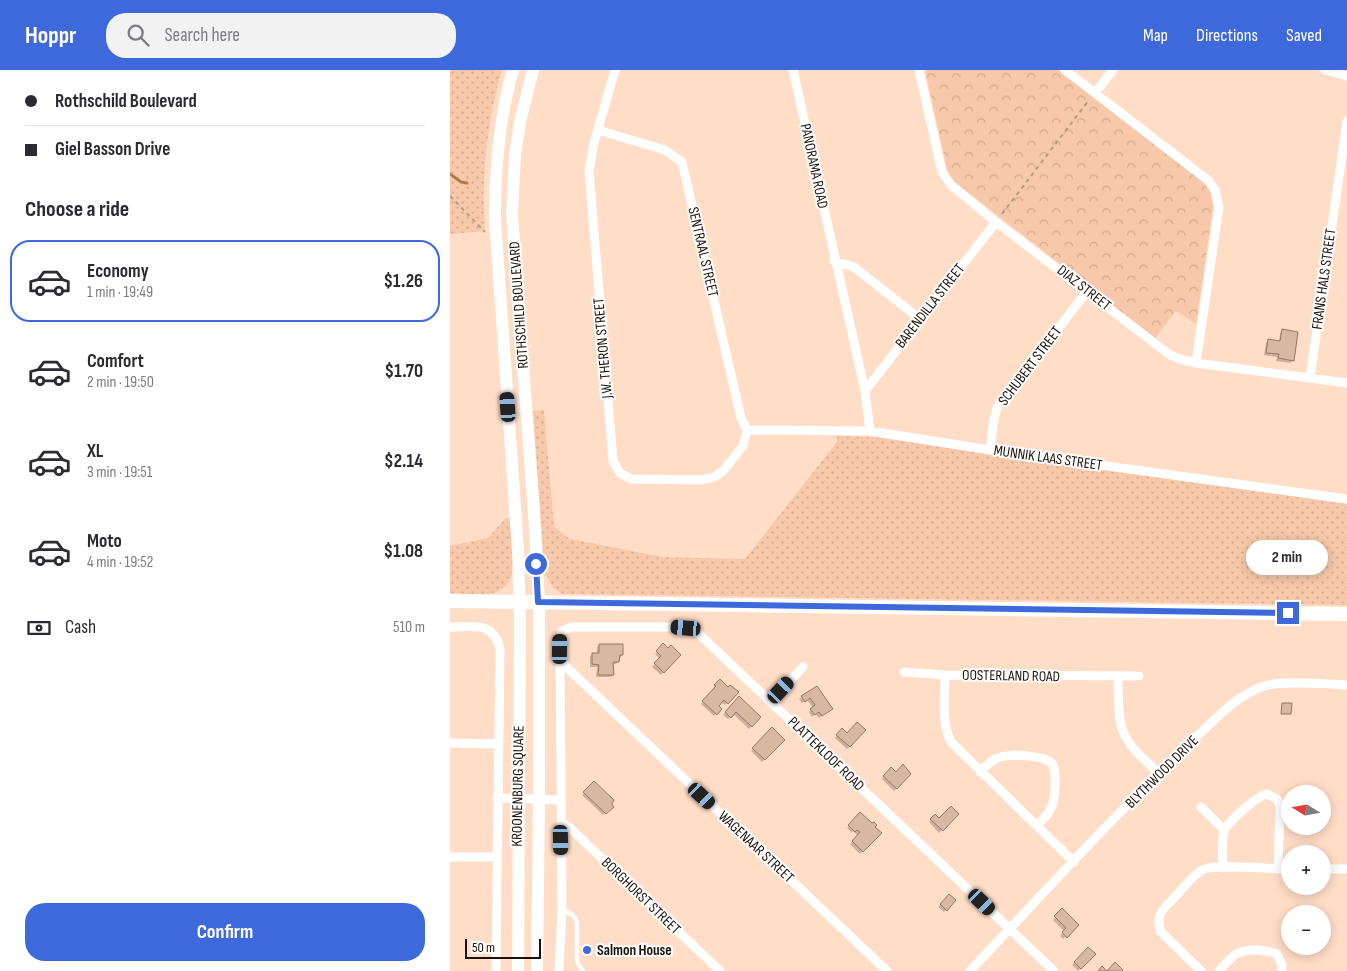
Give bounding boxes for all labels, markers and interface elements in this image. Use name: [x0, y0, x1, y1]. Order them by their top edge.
search box: [106, 13, 456, 58]
text: Hoppr: [25, 21, 76, 50]
icon: search: [124, 21, 152, 49]
text: Search here: [164, 24, 240, 47]
text: Map: [1143, 25, 1168, 46]
text: Directions: [1196, 25, 1258, 46]
text: Saved: [1286, 25, 1322, 46]
text: Rothschild Boulevard: [55, 90, 197, 113]
street label: PANORAMA ROAD: [796, 122, 832, 210]
text: Giel Basson Drive: [55, 138, 170, 161]
text: Choose a ride: [25, 196, 129, 223]
street label: SENTRAAL STREET: [683, 205, 723, 299]
street label: FRANS HALS STREET: [1308, 227, 1340, 331]
street label: ROTHSCHILD BOULEVARD: [505, 241, 533, 369]
icon: car: [27, 259, 72, 304]
text: Economy: [87, 260, 149, 283]
street label: BARENDILLA STREET: [891, 260, 969, 352]
street label: DIAZ STREET: [1053, 261, 1115, 315]
text: $1.26: [383, 270, 423, 293]
text: 1 min · 19:49: [87, 283, 153, 302]
street label: J.W. THERON STREET: [589, 297, 617, 400]
street label: SCHUBERT STREET: [994, 323, 1066, 409]
icon: car: [27, 349, 72, 394]
text: Comfort: [87, 350, 144, 373]
text: $1.70: [385, 360, 423, 383]
text: 2 min · 19:50: [87, 373, 154, 392]
car: [499, 392, 516, 422]
icon: car: [27, 439, 72, 484]
text: XL: [87, 440, 103, 463]
street label: MUNNIK LAAS STREET: [993, 441, 1103, 475]
text: $2.14: [384, 450, 423, 473]
text: 3 min · 19:51: [87, 463, 152, 482]
icon: car: [27, 529, 72, 574]
text: Moto: [87, 530, 122, 553]
text: $1.08: [383, 540, 423, 563]
callout: 2 min: [1247, 540, 1329, 576]
text: 2 min: [1272, 548, 1302, 567]
text: 4 min · 19:52: [87, 553, 153, 572]
route start: [525, 553, 547, 575]
route end: [1277, 602, 1299, 624]
icon: cash: [25, 614, 53, 642]
text: Cash: [65, 616, 96, 639]
text: 510 m: [393, 618, 425, 637]
car: [670, 619, 701, 637]
car: [552, 634, 567, 664]
street label: OOSTERLAND ROAD: [962, 666, 1060, 686]
car: [765, 674, 796, 706]
street label: PLATTEKLOOF ROAD: [784, 713, 868, 795]
street label: KROONENBURG SQUARE: [507, 725, 529, 847]
street label: BLYTHWOOD DRIVE: [1121, 731, 1203, 813]
car: [685, 780, 718, 812]
north arrow: [1281, 785, 1331, 835]
map controls: [1281, 785, 1331, 955]
street label: WAGENAAR STREET: [714, 807, 798, 887]
car: [553, 825, 568, 855]
button: +: [1281, 845, 1331, 895]
street label: BORGHORST STREET: [597, 853, 685, 939]
car: [965, 886, 998, 918]
button: Confirm: [25, 903, 425, 961]
button: −: [1281, 905, 1331, 955]
scale bar: [465, 936, 541, 959]
text: 50 m: [472, 939, 495, 956]
place label: Salmon House: [597, 941, 672, 960]
marker: Salmon House: [581, 944, 593, 956]

